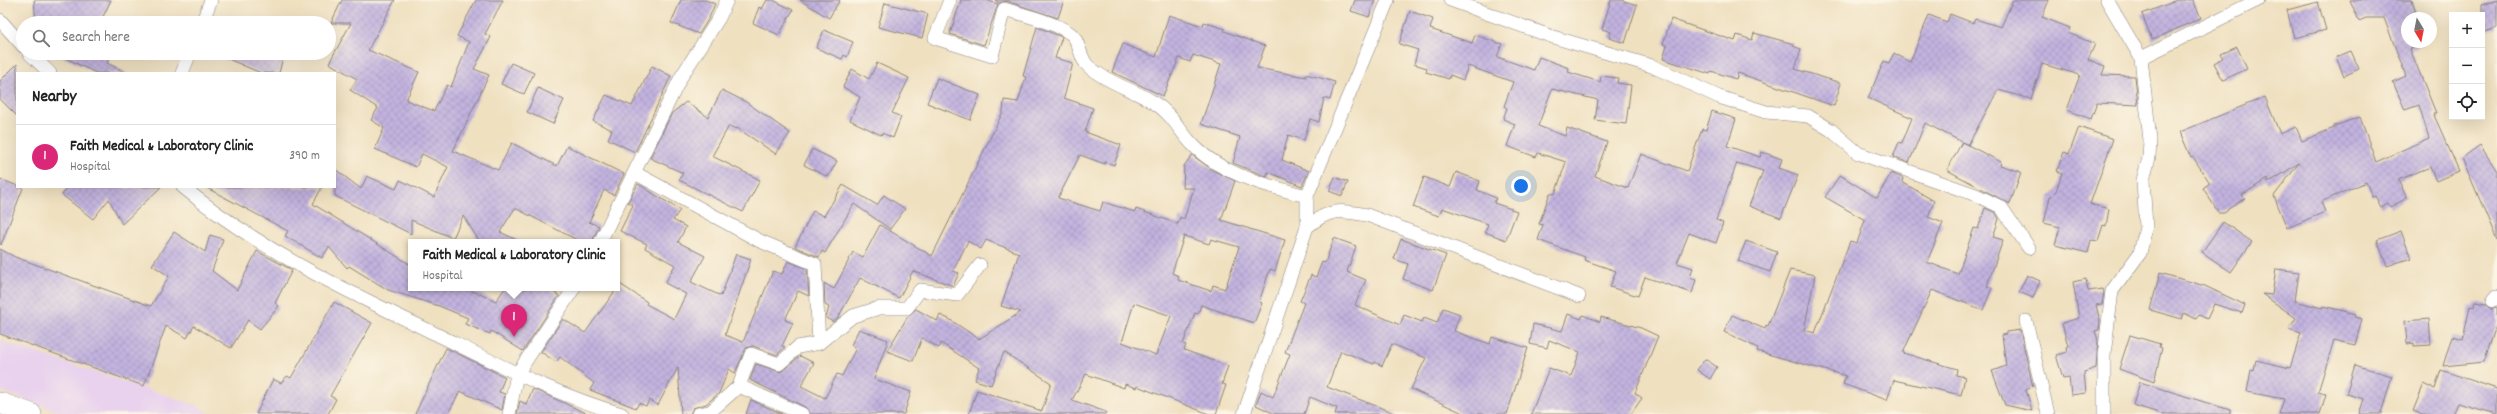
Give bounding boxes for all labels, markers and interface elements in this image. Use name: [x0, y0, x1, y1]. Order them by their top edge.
north arrow: [2401, 12, 2437, 48]
map controls: [2449, 12, 2485, 120]
button: +: [2449, 12, 2485, 48]
search box: [16, 16, 336, 60]
icon: search: [30, 27, 52, 49]
text: Search here: [62, 27, 130, 49]
button: −: [2449, 48, 2485, 84]
button: locate: [2449, 84, 2485, 120]
text: Nearby: [32, 86, 76, 110]
text: Faith Medical & Laboratory Clinic: [70, 136, 253, 158]
text: 1: [44, 147, 46, 166]
text: 390 m: [289, 147, 320, 166]
text: Hospital: [70, 158, 110, 177]
your location: [1511, 176, 1531, 196]
popup: [408, 239, 620, 291]
text: Faith Medical & Laboratory Clinic: [422, 245, 606, 267]
text: Hospital: [422, 267, 463, 286]
pin: 1: [501, 304, 527, 337]

